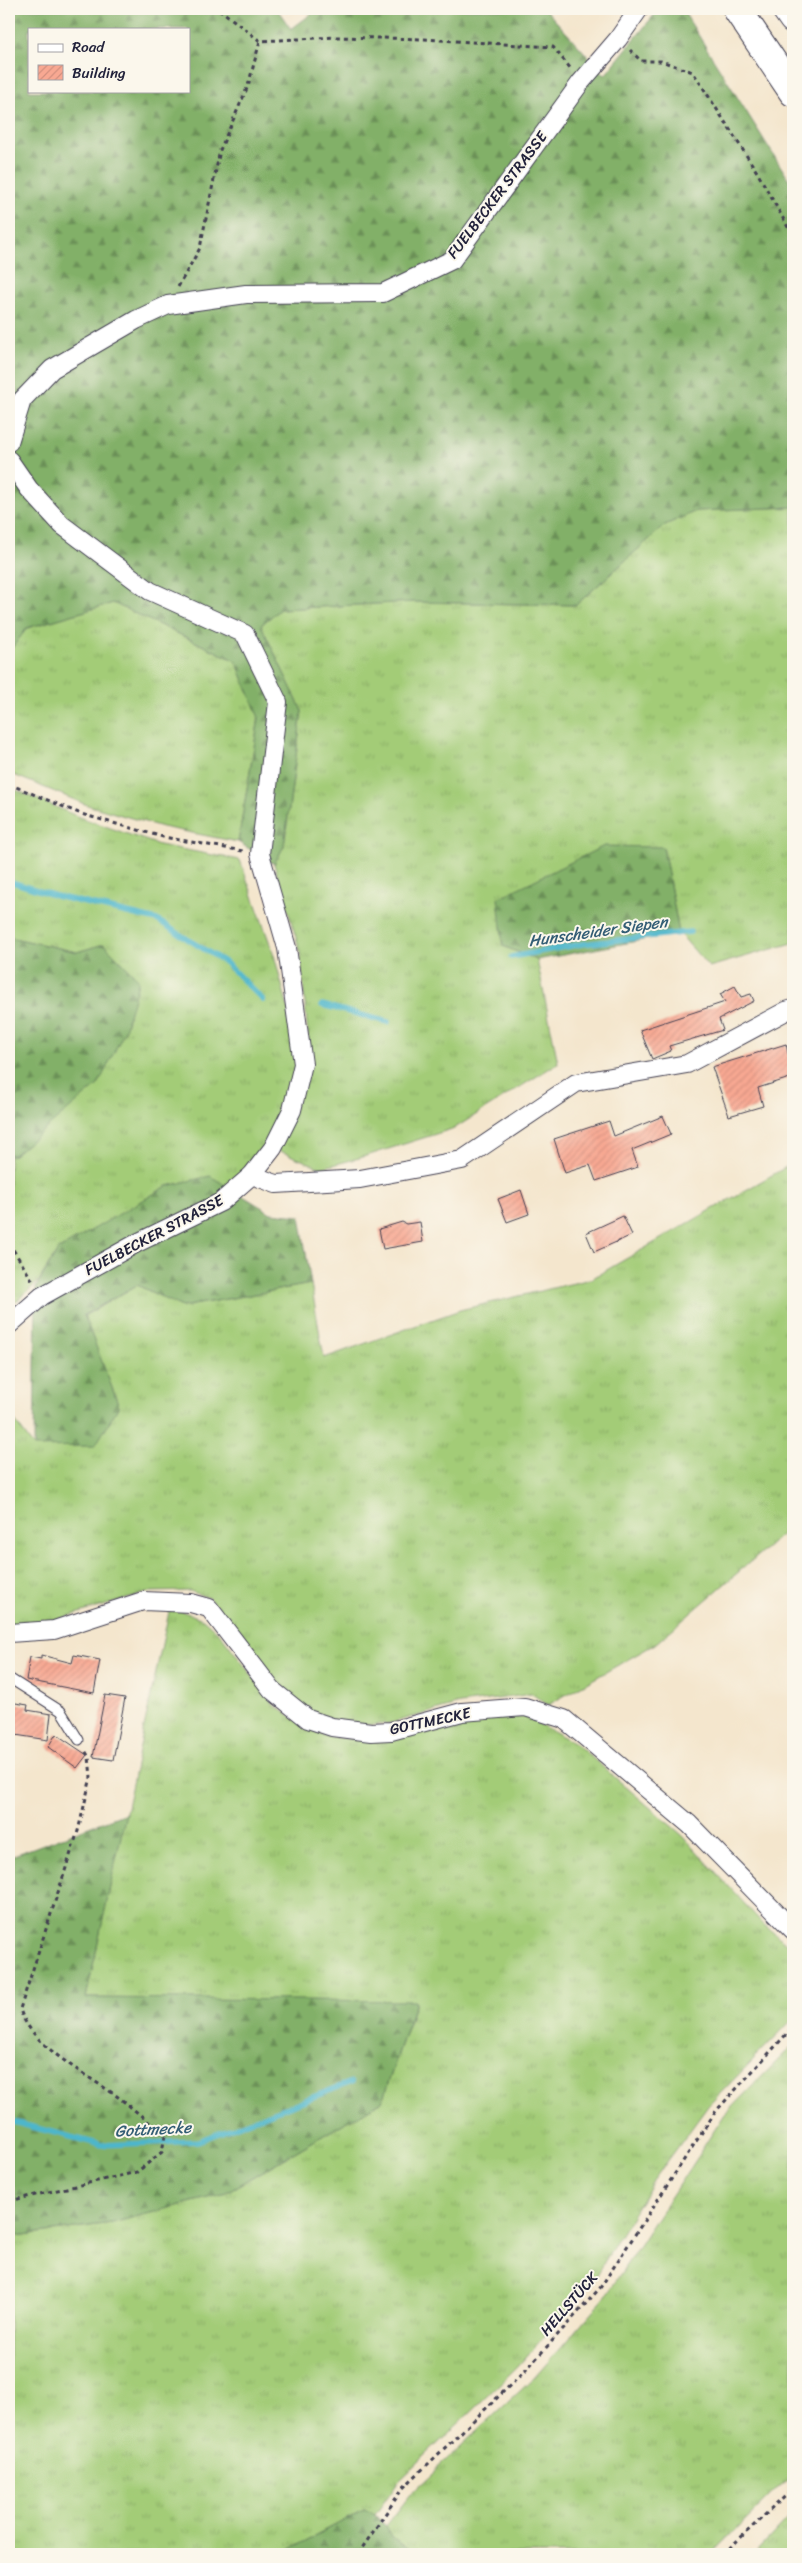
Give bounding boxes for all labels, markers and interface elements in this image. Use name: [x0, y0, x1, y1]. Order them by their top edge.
legend: [28, 28, 190, 92]
text: Road: [72, 34, 105, 60]
text: Building: [72, 60, 126, 86]
street label: FUELBECKER STRASSE: [440, 124, 555, 264]
water label: Hunscheider Siepen: [527, 907, 672, 955]
street label: FUELBECKER STRASSE: [80, 1187, 230, 1283]
street label: GOTTMECKE: [387, 1699, 474, 1742]
water label: Gottmecke: [114, 2112, 194, 2145]
street label: HELLSTÜCK: [534, 2265, 605, 2342]

